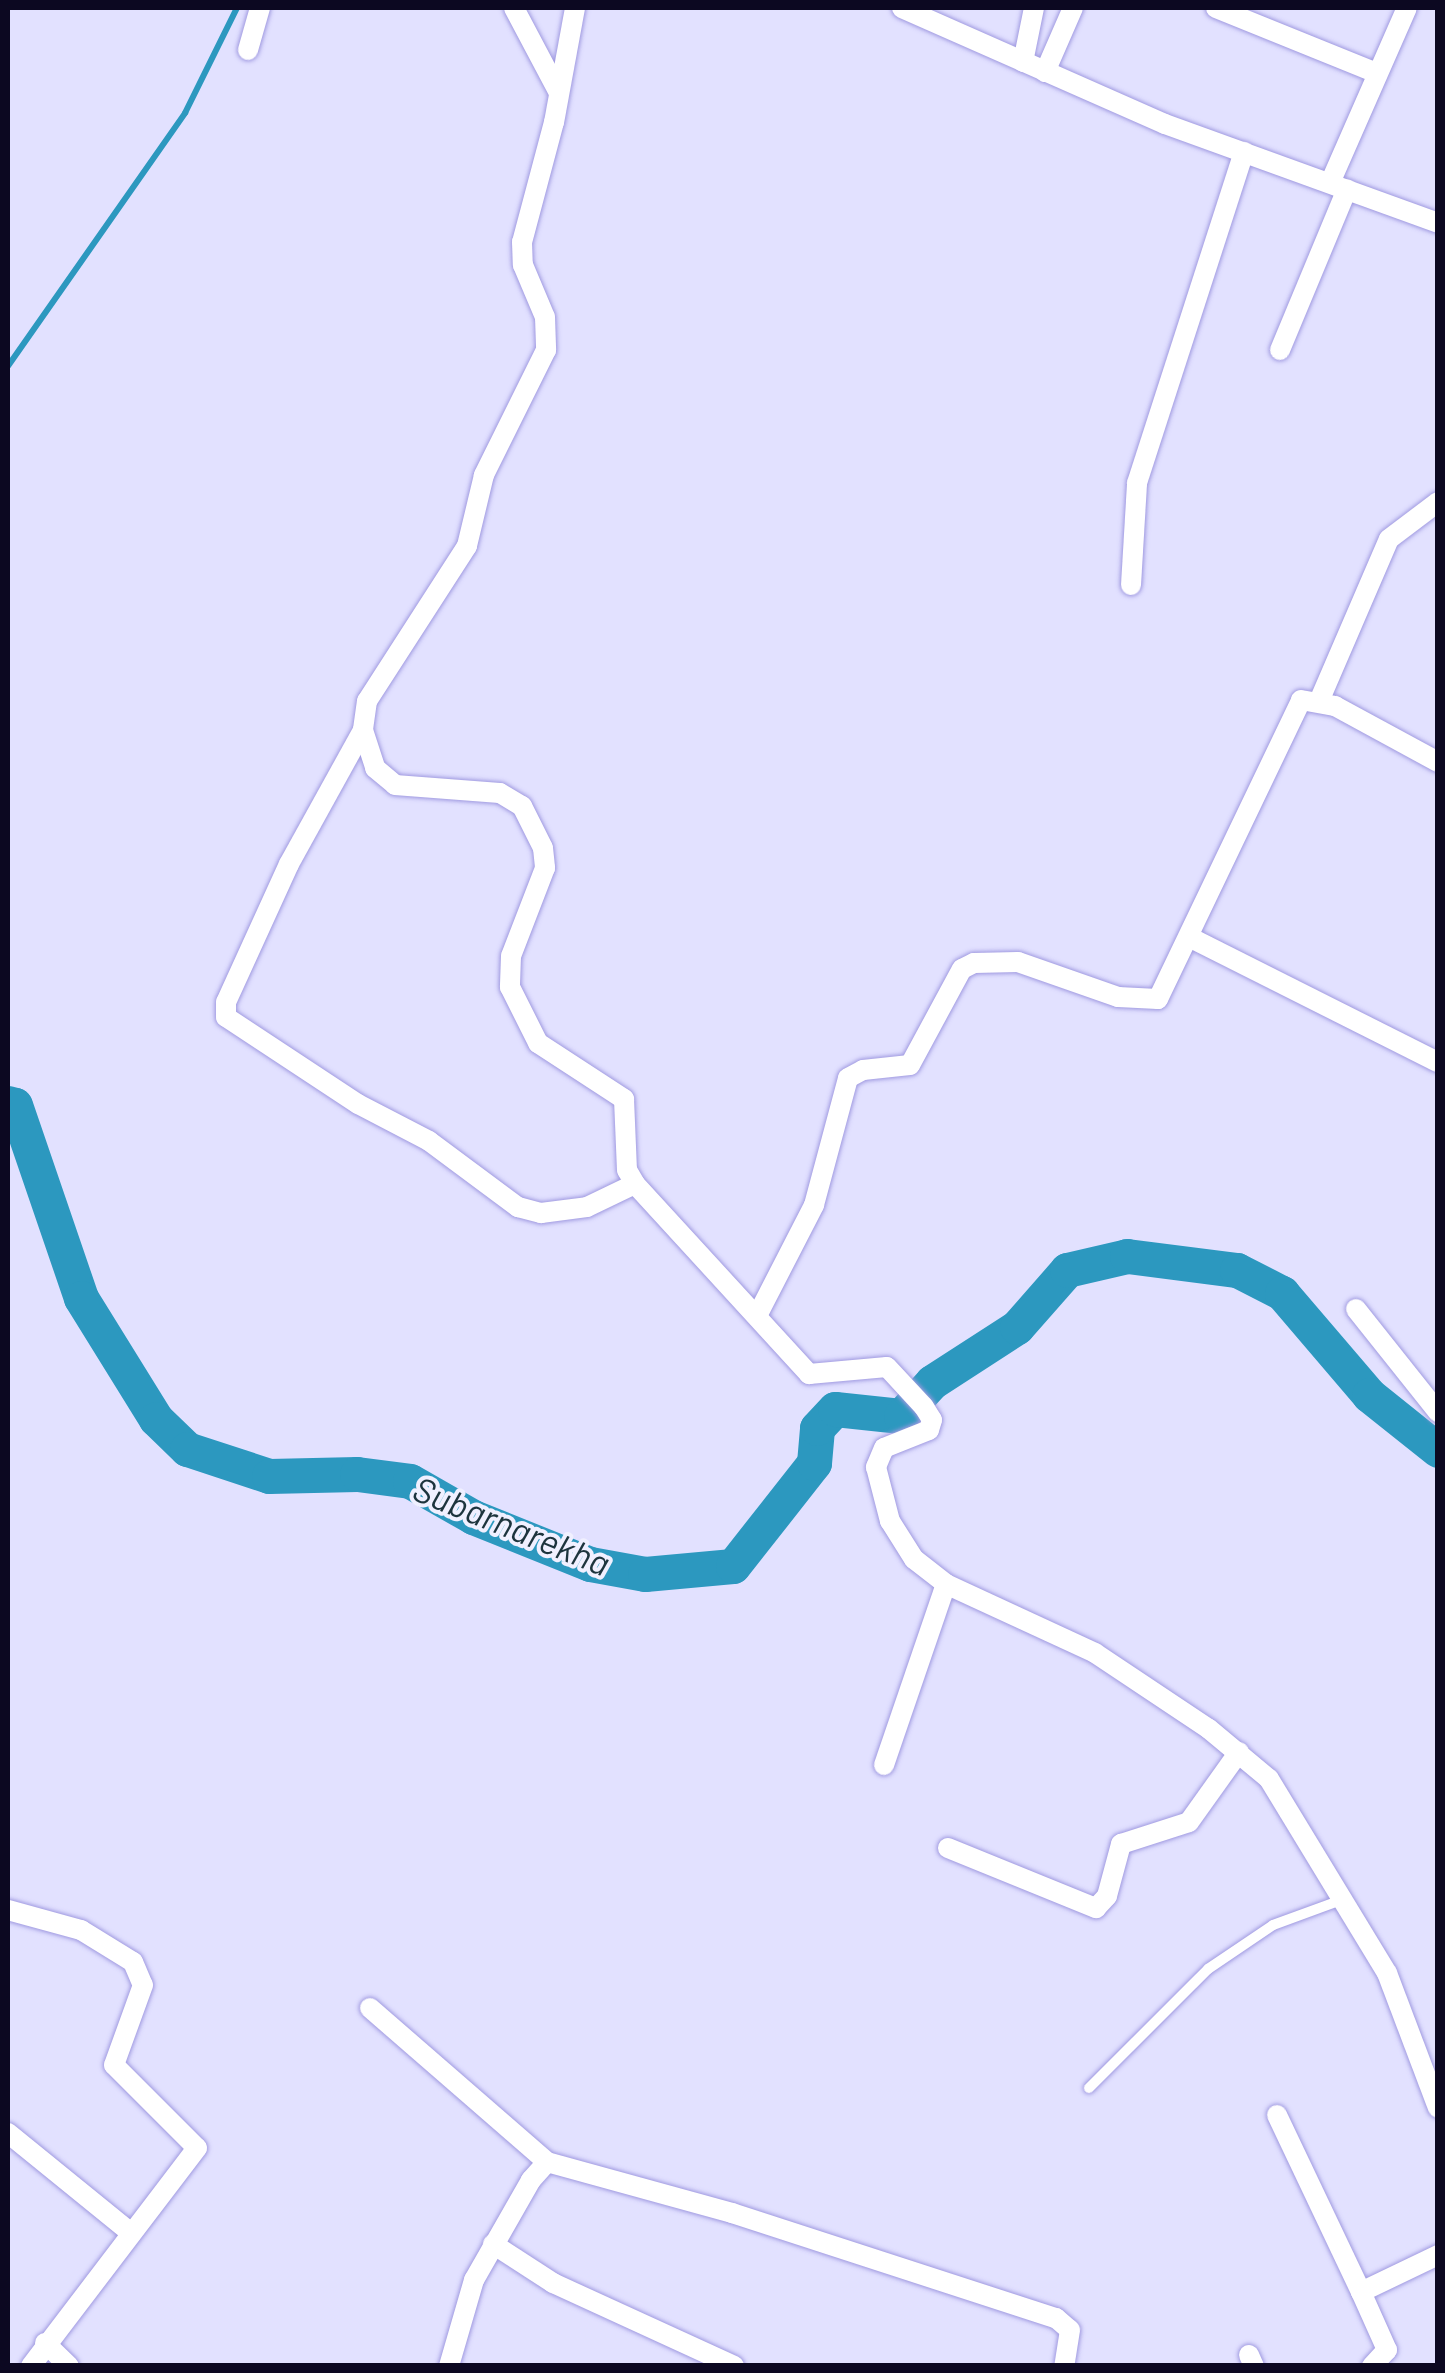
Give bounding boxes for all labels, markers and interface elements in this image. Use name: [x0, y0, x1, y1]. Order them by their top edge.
water label: Subarnarekha: [408, 1467, 616, 1583]

